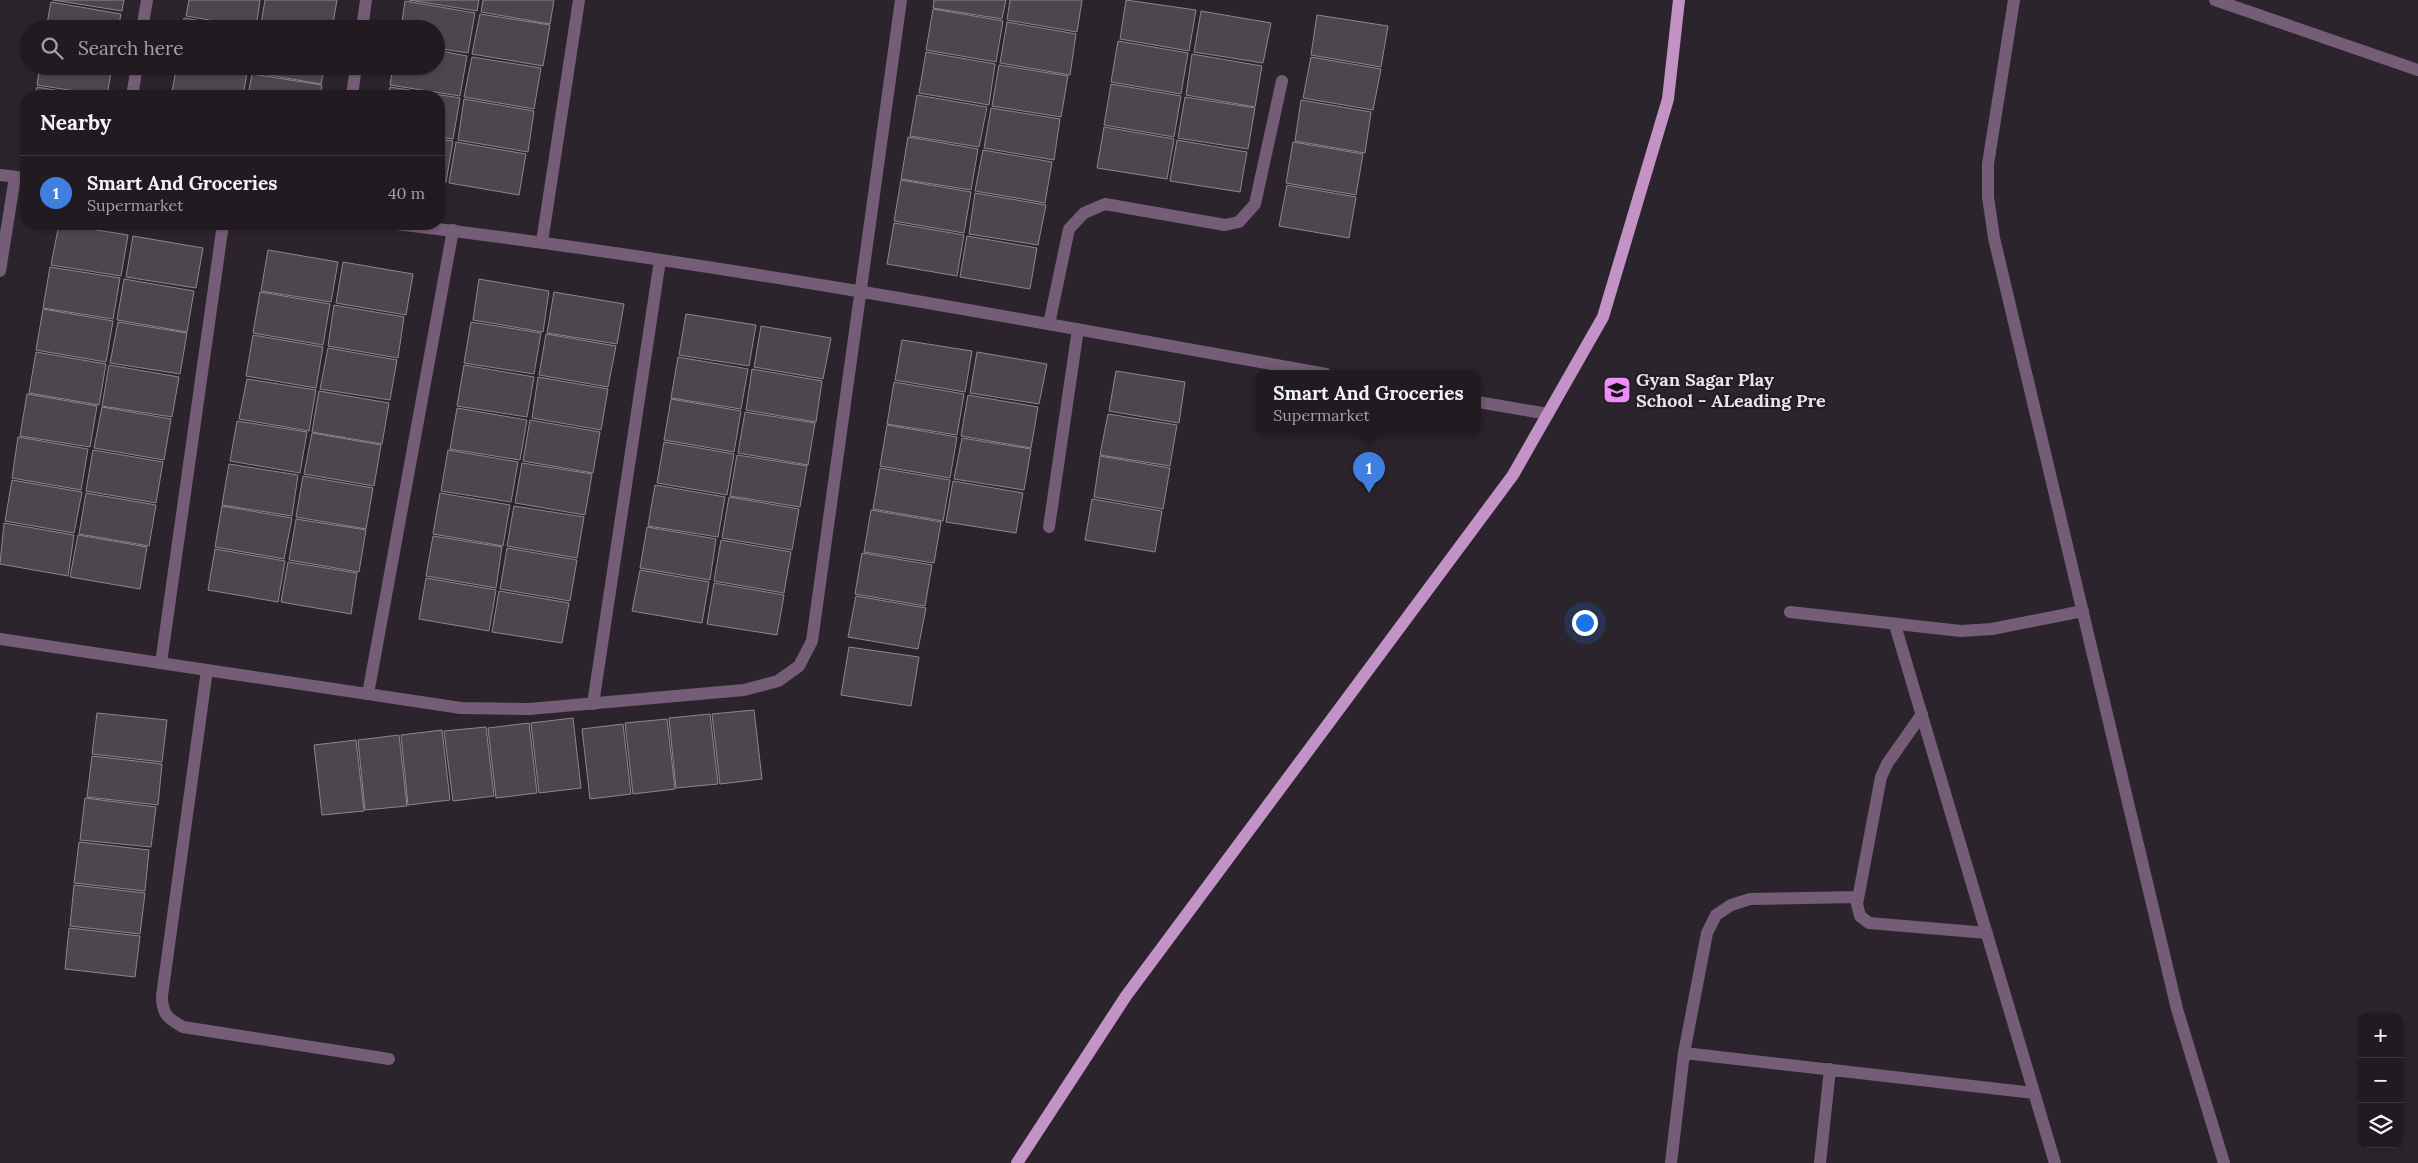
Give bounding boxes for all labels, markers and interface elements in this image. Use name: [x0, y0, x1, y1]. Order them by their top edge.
search box: [20, 20, 445, 75]
icon: search: [38, 34, 66, 62]
text: Search here: [78, 36, 184, 60]
text: Nearby: [40, 109, 111, 136]
text: Smart And Groceries: [87, 171, 277, 195]
text: 1: [53, 183, 59, 203]
text: 40 m: [388, 183, 425, 203]
text: Supermarket: [87, 195, 183, 215]
place label: Gyan Sagar Play School - ALeading Pre: [1636, 368, 1826, 412]
popup: [1256, 370, 1481, 435]
school or university icon: Gyan Sagar Play School - ALeading Pre: [1602, 375, 1632, 405]
text: Smart And Groceries: [1273, 381, 1464, 405]
text: Supermarket: [1273, 405, 1370, 425]
pin: 1: [1353, 452, 1385, 493]
your location: [1572, 610, 1598, 636]
map controls: [2358, 1013, 2403, 1148]
button: +: [2358, 1013, 2403, 1058]
button: −: [2358, 1058, 2403, 1103]
button: layers: [2358, 1103, 2403, 1148]

